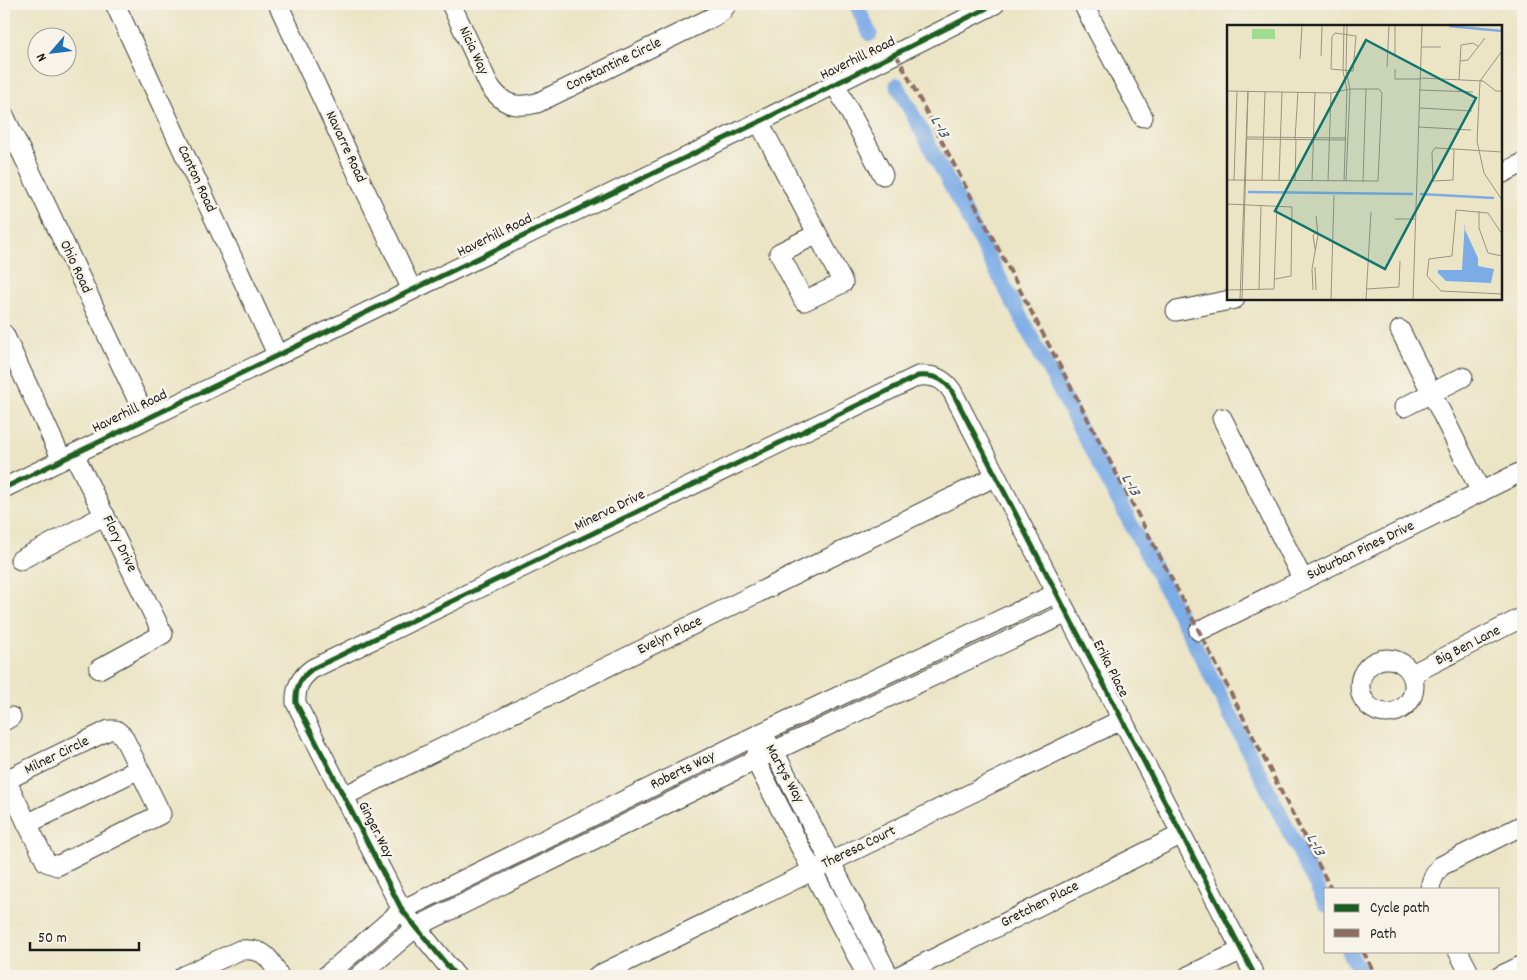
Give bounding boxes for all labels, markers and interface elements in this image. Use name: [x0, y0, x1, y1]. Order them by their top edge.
street label: Nicia Way: [452, 23, 494, 80]
inset map: [1227, 25, 1502, 300]
north arrow: [28, 28, 78, 78]
street label: Haverhill Road: [817, 31, 899, 87]
street label: Constantine Circle: [562, 32, 666, 98]
text: N: [32, 49, 53, 65]
street label: Navarre Road: [319, 107, 371, 187]
water label: L-13: [924, 112, 955, 144]
street label: Canton Road: [171, 142, 221, 216]
street label: Haverhill Road: [454, 208, 536, 264]
street label: Ohio Road: [53, 237, 97, 297]
street label: Haverhill Road: [89, 384, 171, 440]
water label: L-13: [1115, 470, 1146, 502]
street label: Minerva Drive: [571, 484, 649, 538]
street label: Flory Drive: [96, 512, 142, 577]
street label: Suburban Pines Drive: [1303, 515, 1419, 587]
street label: Evelyn Place: [634, 611, 707, 661]
street label: Big Ben Lane: [1432, 620, 1505, 672]
street label: Erika Place: [1086, 636, 1134, 702]
street label: Milner Circle: [21, 731, 93, 781]
street label: Martys Way: [759, 740, 810, 808]
street label: Roberts Way: [647, 745, 720, 796]
street label: Ginger Way: [351, 798, 399, 863]
street label: Theresa Court: [818, 820, 900, 875]
water label: L-13: [1300, 830, 1331, 862]
street label: Gretchen Place: [997, 876, 1083, 934]
legend: [1324, 888, 1500, 952]
text: Cycle path: [1370, 898, 1430, 920]
scale bar: [30, 920, 139, 952]
text: Path: [1370, 924, 1396, 946]
text: 50 m: [38, 928, 67, 950]

